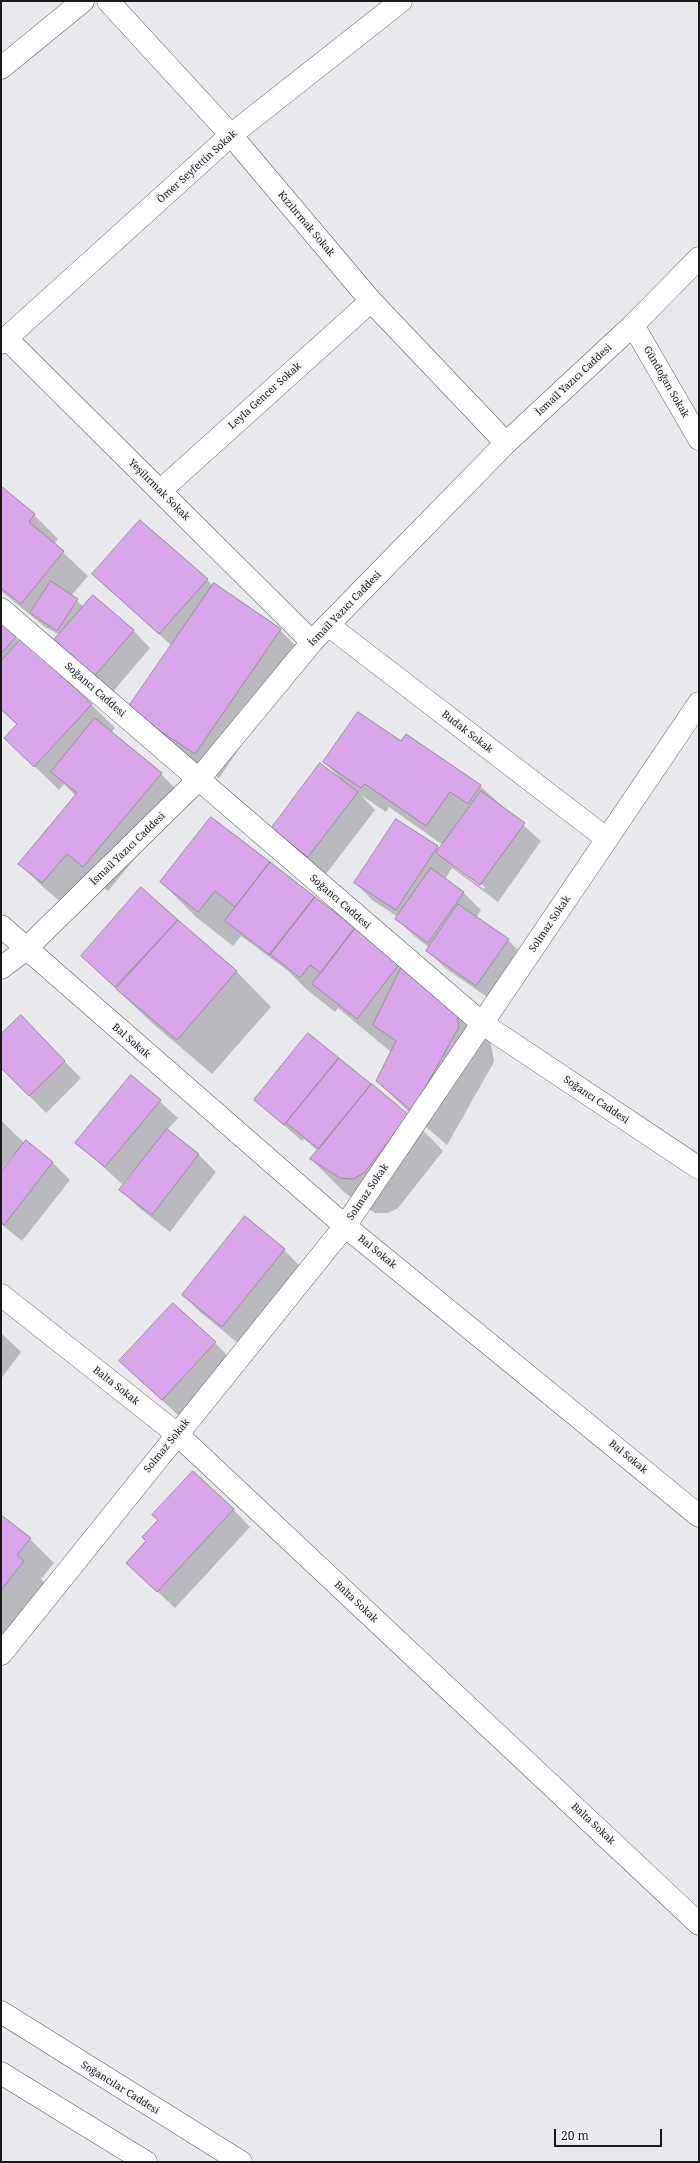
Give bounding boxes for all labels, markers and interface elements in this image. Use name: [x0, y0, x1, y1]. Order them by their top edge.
street label: Ömer Seyfettin Sokak: [155, 128, 239, 206]
street label: Kızılırmak Sokak: [275, 189, 337, 259]
street label: İsmail Yazıcı Caddesi: [533, 342, 615, 418]
street label: Gündoğan Sokak: [641, 344, 691, 420]
street label: Leyla Gencer Sokak: [226, 360, 304, 432]
street label: Yeşilırmak Sokak: [126, 457, 192, 523]
street label: İsmail Yazıcı Caddesi: [306, 569, 384, 649]
street label: Soğancı Caddesi: [62, 660, 128, 720]
street label: Budak Sokak: [439, 708, 495, 756]
street label: İsmail Yazıcı Caddesi: [88, 810, 168, 888]
street label: Soğancı Caddesi: [307, 872, 373, 932]
street label: Solmaz Sokak: [527, 893, 573, 955]
street label: Bal Sokak: [110, 1021, 152, 1061]
street label: Soğancı Caddesi: [561, 1074, 631, 1126]
street label: Solmaz Sokak: [345, 1161, 391, 1223]
street label: Bal Sokak: [355, 1233, 399, 1271]
street label: Balta Sokak: [90, 1364, 142, 1408]
street label: Solmaz Sokak: [142, 1417, 192, 1475]
street label: Bal Sokak: [606, 1438, 650, 1476]
street label: Balta Sokak: [332, 1579, 380, 1625]
street label: Balta Sokak: [569, 1801, 617, 1847]
street label: Soğancılar Caddesi: [79, 2059, 161, 2117]
scale bar: [556, 2121, 664, 2147]
text: 20 m: [561, 2127, 589, 2144]

